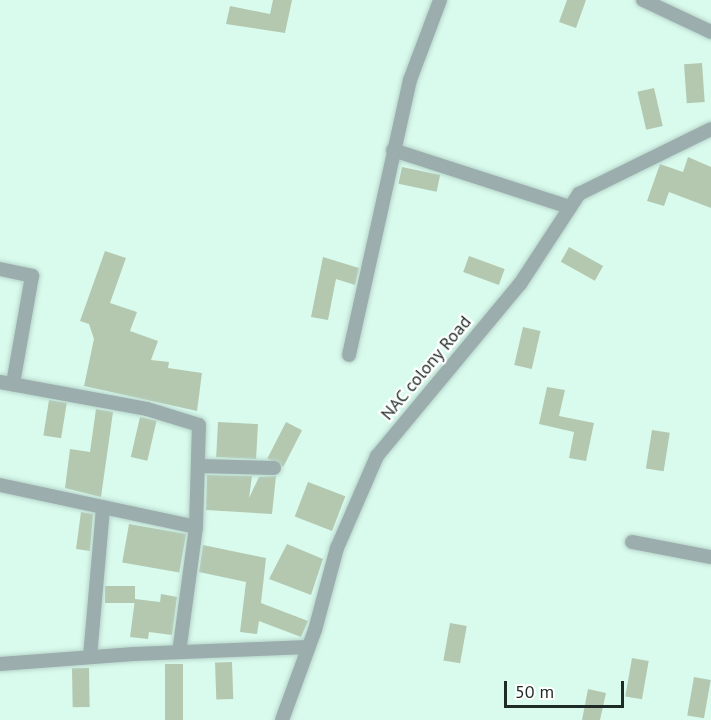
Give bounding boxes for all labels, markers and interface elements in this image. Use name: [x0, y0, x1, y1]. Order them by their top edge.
street label: NAC colony Road: [376, 311, 476, 425]
scale bar: [507, 669, 627, 707]
text: 50 m: [515, 680, 554, 703]

